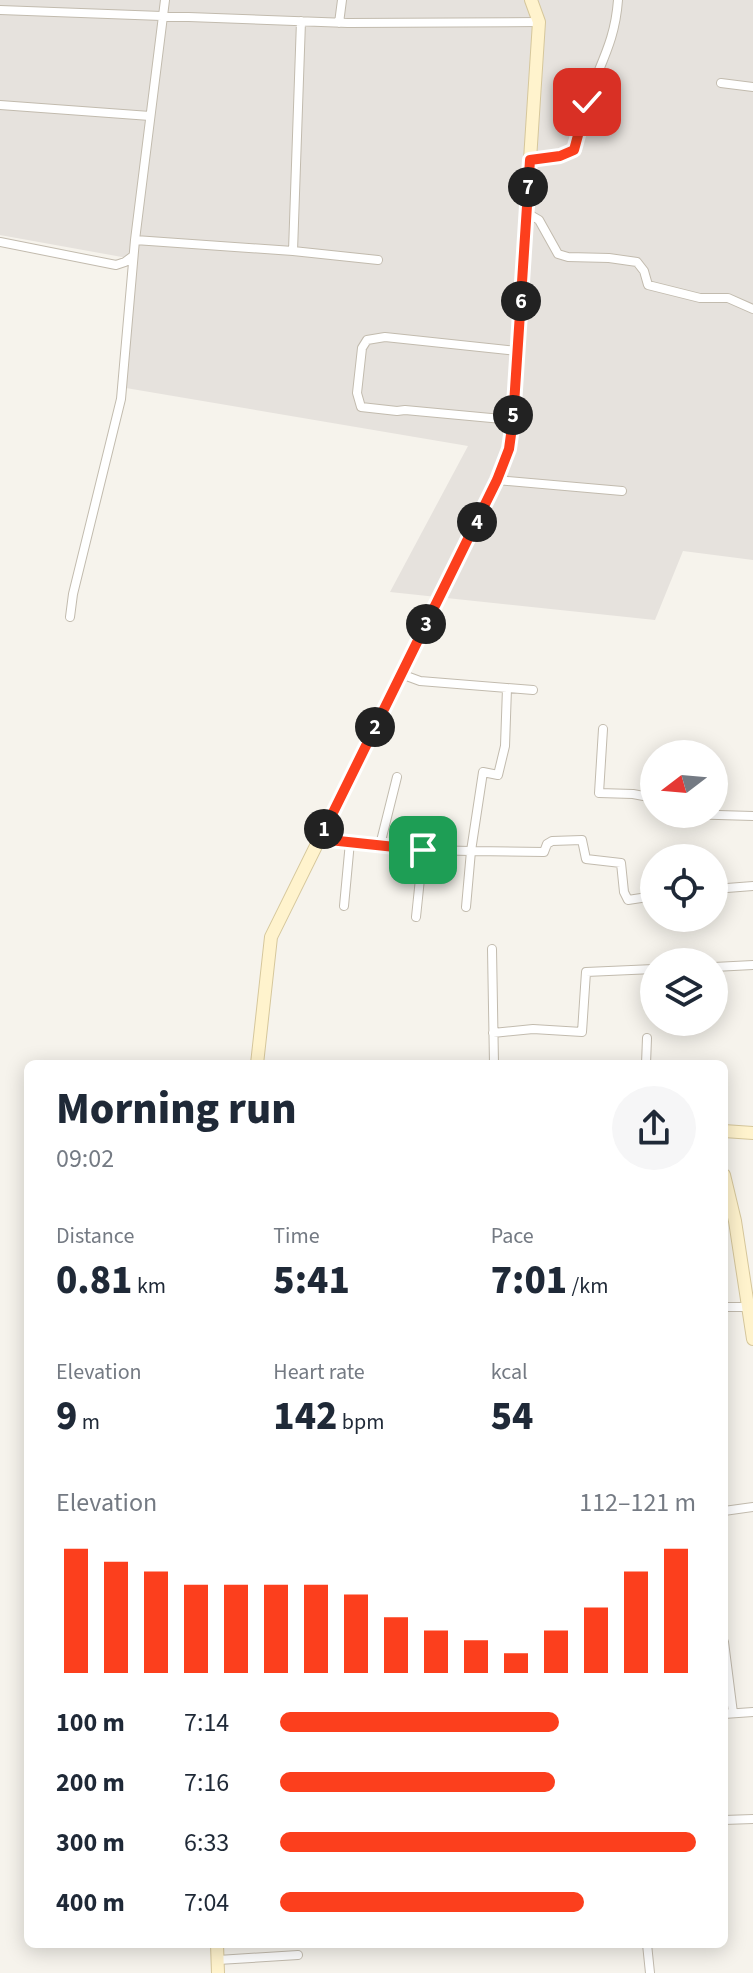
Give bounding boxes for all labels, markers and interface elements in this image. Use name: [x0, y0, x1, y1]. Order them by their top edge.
pin: [553, 68, 621, 136]
icon: check: [565, 80, 609, 124]
pin: 7: [508, 167, 548, 207]
text: 7: [522, 171, 534, 203]
pin: 6: [501, 281, 541, 321]
text: 6: [515, 285, 527, 317]
pin: 5: [493, 395, 533, 435]
text: 5: [507, 399, 519, 431]
pin: 4: [457, 502, 497, 542]
text: 4: [471, 506, 483, 538]
pin: 3: [406, 604, 446, 644]
text: 3: [420, 608, 432, 640]
pin: 2: [355, 707, 395, 747]
text: 2: [369, 711, 381, 743]
north arrow: [640, 740, 728, 828]
map controls: [640, 740, 728, 1036]
pin: 1: [304, 809, 344, 849]
text: 1: [318, 813, 330, 845]
pin: [389, 816, 457, 884]
icon: arrive: [401, 828, 445, 872]
button: locate: [640, 844, 728, 932]
button: layers: [640, 948, 728, 1036]
text: Morning run: [56, 1078, 297, 1141]
button: share: [612, 1086, 696, 1170]
text: 09:02: [56, 1140, 114, 1177]
text: Distance: [56, 1220, 134, 1252]
text: Time: [273, 1220, 320, 1252]
text: Pace: [491, 1220, 534, 1252]
text: 0.81: [56, 1252, 132, 1309]
text: 5:41: [273, 1252, 350, 1309]
text: 7:01: [491, 1252, 567, 1309]
text: km: [132, 1270, 166, 1302]
text: /km: [567, 1270, 608, 1302]
text: Elevation: [56, 1356, 142, 1388]
text: Heart rate: [273, 1356, 365, 1388]
text: kcal: [491, 1356, 528, 1388]
text: 9: [56, 1388, 77, 1445]
text: 142: [273, 1388, 337, 1445]
text: 54: [491, 1388, 533, 1445]
text: m: [77, 1406, 100, 1438]
text: bpm: [337, 1406, 384, 1438]
text: Elevation: [56, 1484, 157, 1521]
text: 112–121 m: [579, 1484, 696, 1521]
text: 100 m: [56, 1704, 125, 1741]
text: 7:14: [184, 1704, 229, 1741]
text: 200 m: [56, 1764, 125, 1801]
text: 7:16: [184, 1764, 229, 1801]
text: 300 m: [56, 1824, 125, 1861]
text: 6:33: [184, 1824, 229, 1861]
text: 400 m: [56, 1884, 125, 1921]
text: 7:04: [184, 1884, 229, 1921]

